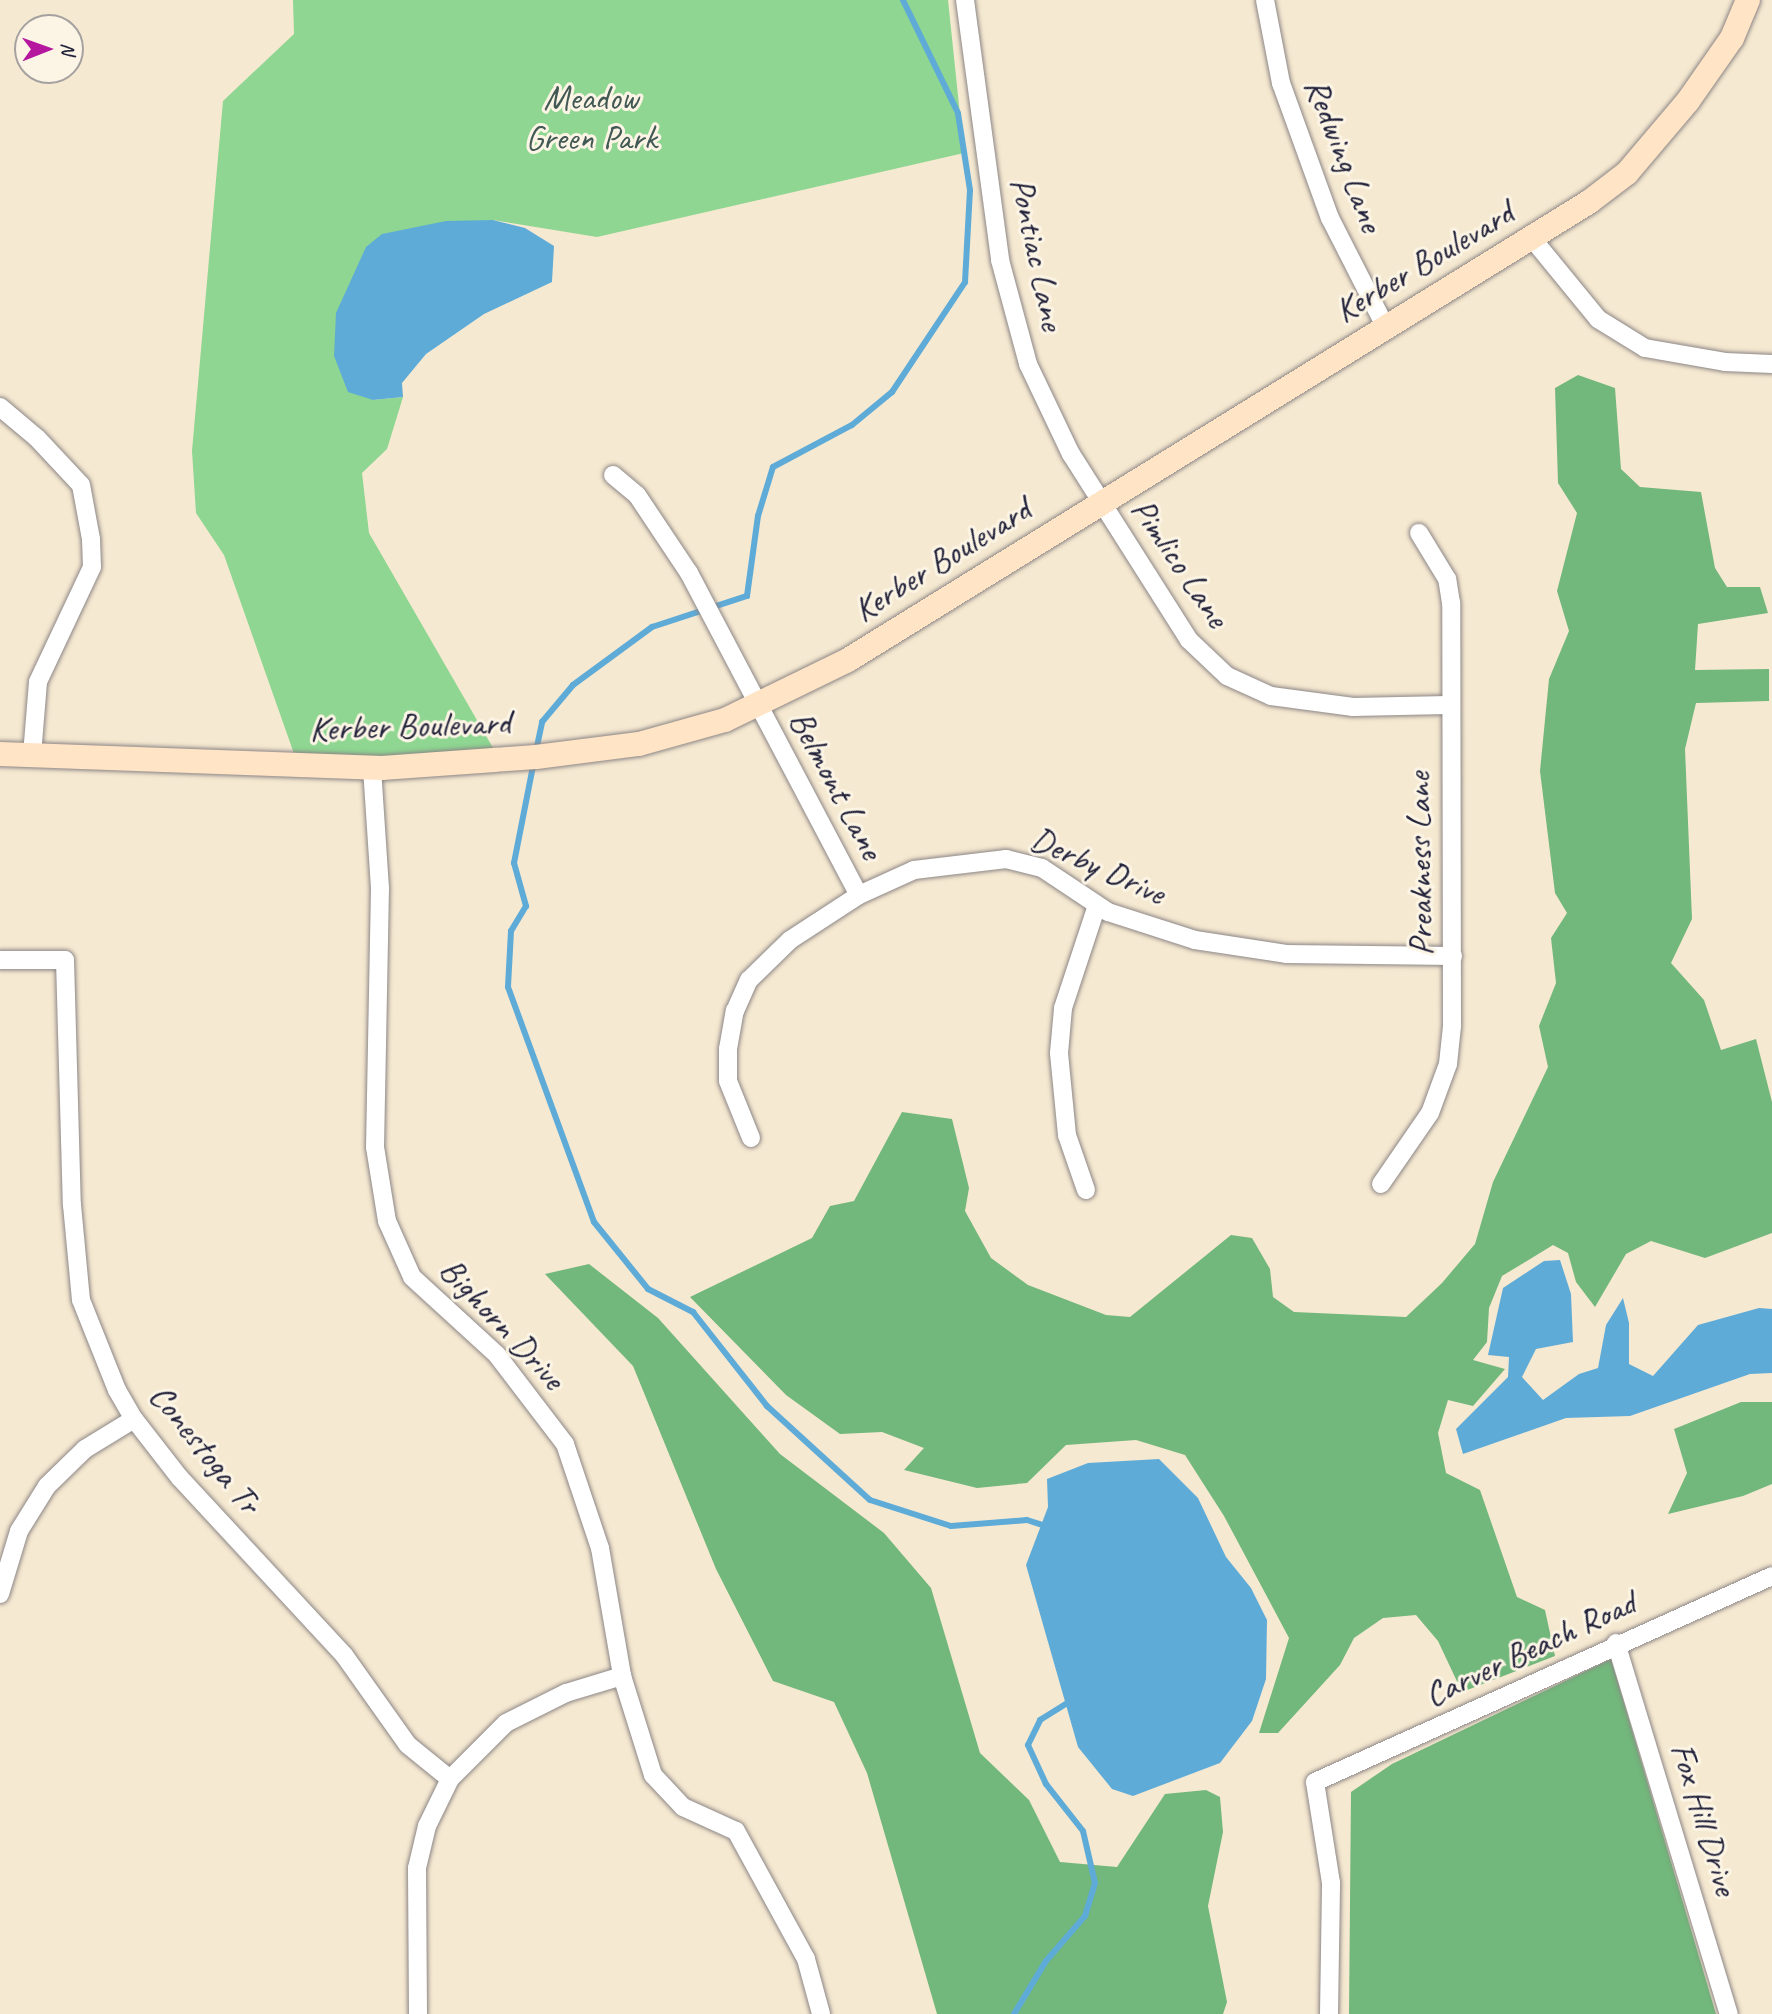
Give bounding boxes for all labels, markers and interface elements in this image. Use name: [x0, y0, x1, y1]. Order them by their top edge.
north arrow: [14, 14, 84, 84]
text: N: [56, 43, 80, 55]
street label: Redwing Lane: [1295, 72, 1393, 238]
park label: Meadow Green Park: [525, 77, 657, 159]
street label: Pontiac Lane: [1000, 174, 1074, 334]
street label: Kerber Boulevard: [1327, 192, 1521, 332]
street label: Kerber Boulevard: [845, 489, 1039, 631]
street label: Pimlico Lane: [1122, 491, 1238, 635]
street label: Kerber Boulevard: [308, 701, 512, 751]
street label: Belmont Lane: [779, 703, 893, 867]
street label: Preakness Lane: [1397, 772, 1443, 956]
street label: Derby Drive: [1024, 818, 1172, 914]
street label: Bighorn Drive: [430, 1249, 574, 1399]
street label: Conestoga Tr: [140, 1376, 270, 1522]
street label: Carver Beach Road: [1418, 1582, 1642, 1716]
street label: Fox Hill Drive: [1661, 1737, 1747, 1901]

